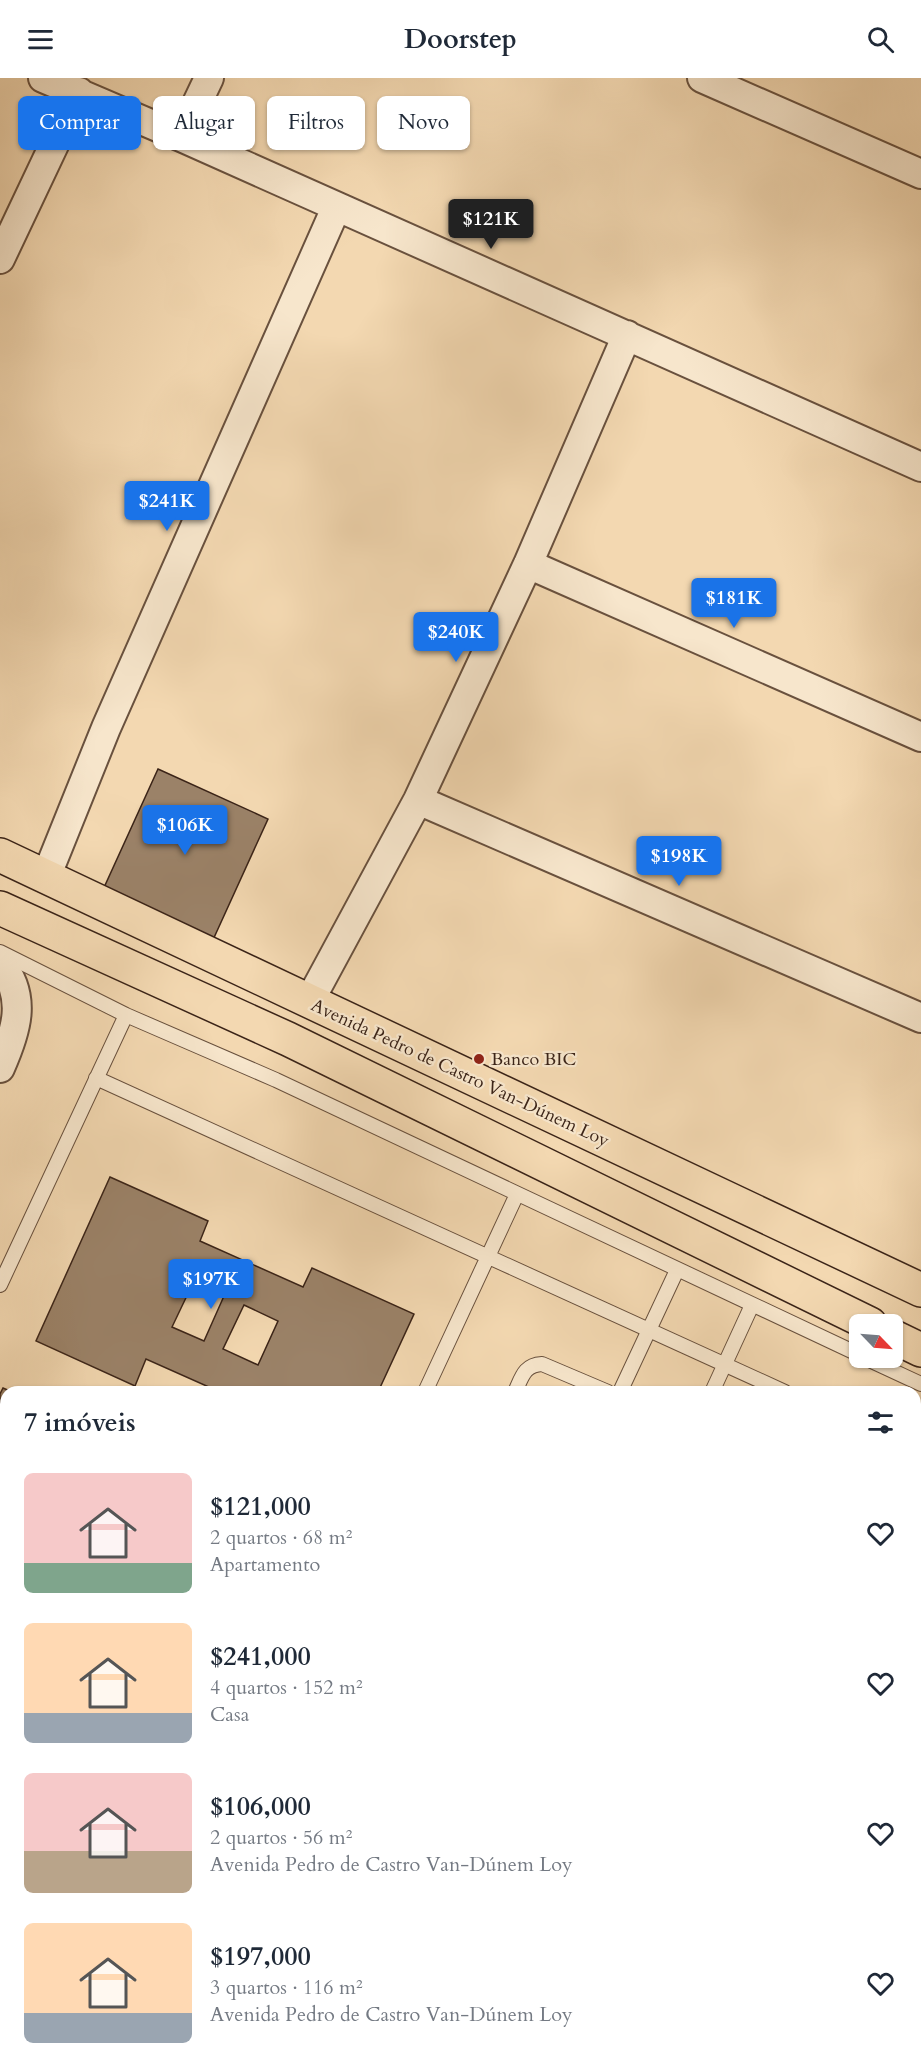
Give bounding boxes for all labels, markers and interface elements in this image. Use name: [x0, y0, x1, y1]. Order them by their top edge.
text: Doorstep: [404, 21, 517, 58]
icon: menu: [24, 23, 57, 56]
icon: search: [864, 23, 897, 56]
chip: Comprar: [18, 96, 141, 150]
chip: Alugar: [153, 96, 255, 150]
chip: Filtros: [267, 96, 365, 150]
chip: Novo: [377, 96, 470, 150]
pin: $121K: [449, 199, 533, 250]
text: $121K: [462, 205, 520, 232]
pin: $241K: [125, 481, 209, 532]
text: $241K: [138, 487, 196, 514]
pin: $181K: [692, 578, 776, 629]
text: $181K: [705, 584, 763, 611]
pin: $240K: [414, 612, 498, 663]
text: $240K: [427, 618, 485, 645]
pin: $106K: [143, 805, 227, 856]
text: $106K: [156, 811, 214, 838]
pin: $198K: [637, 836, 721, 887]
text: $198K: [650, 842, 708, 869]
street label: Avenida Pedro de Castro Van-Dúnem Loy: [307, 993, 614, 1154]
place label: Banco BIC: [491, 1047, 576, 1072]
marker: Banco BIC: [472, 1052, 486, 1066]
pin: $197K: [169, 1259, 253, 1310]
text: $197K: [182, 1265, 240, 1292]
north arrow: [849, 1314, 903, 1368]
map controls: [849, 1314, 903, 1368]
text: 7 imóveis: [24, 1405, 136, 1440]
icon: filters: [864, 1406, 897, 1439]
text: $121,000: [210, 1489, 311, 1524]
icon: home: [72, 1497, 144, 1569]
icon: heart: [864, 1517, 897, 1550]
text: 2 quartos · 68 m²: [210, 1524, 352, 1551]
text: Apartamento: [210, 1551, 320, 1578]
text: $241,000: [210, 1639, 311, 1674]
icon: home: [72, 1647, 144, 1719]
icon: heart: [864, 1667, 897, 1700]
text: 4 quartos · 152 m²: [210, 1674, 363, 1701]
text: Casa: [210, 1701, 249, 1728]
text: $106,000: [210, 1789, 311, 1824]
icon: home: [72, 1797, 144, 1869]
icon: heart: [864, 1817, 897, 1850]
text: 2 quartos · 56 m²: [210, 1824, 352, 1851]
text: Avenida Pedro de Castro Van-Dúnem Loy: [210, 1851, 573, 1878]
text: $197,000: [210, 1939, 311, 1974]
icon: home: [72, 1947, 144, 2019]
icon: heart: [864, 1967, 897, 2000]
text: 3 quartos · 116 m²: [210, 1974, 363, 2001]
text: Avenida Pedro de Castro Van-Dúnem Loy: [210, 2001, 573, 2028]

